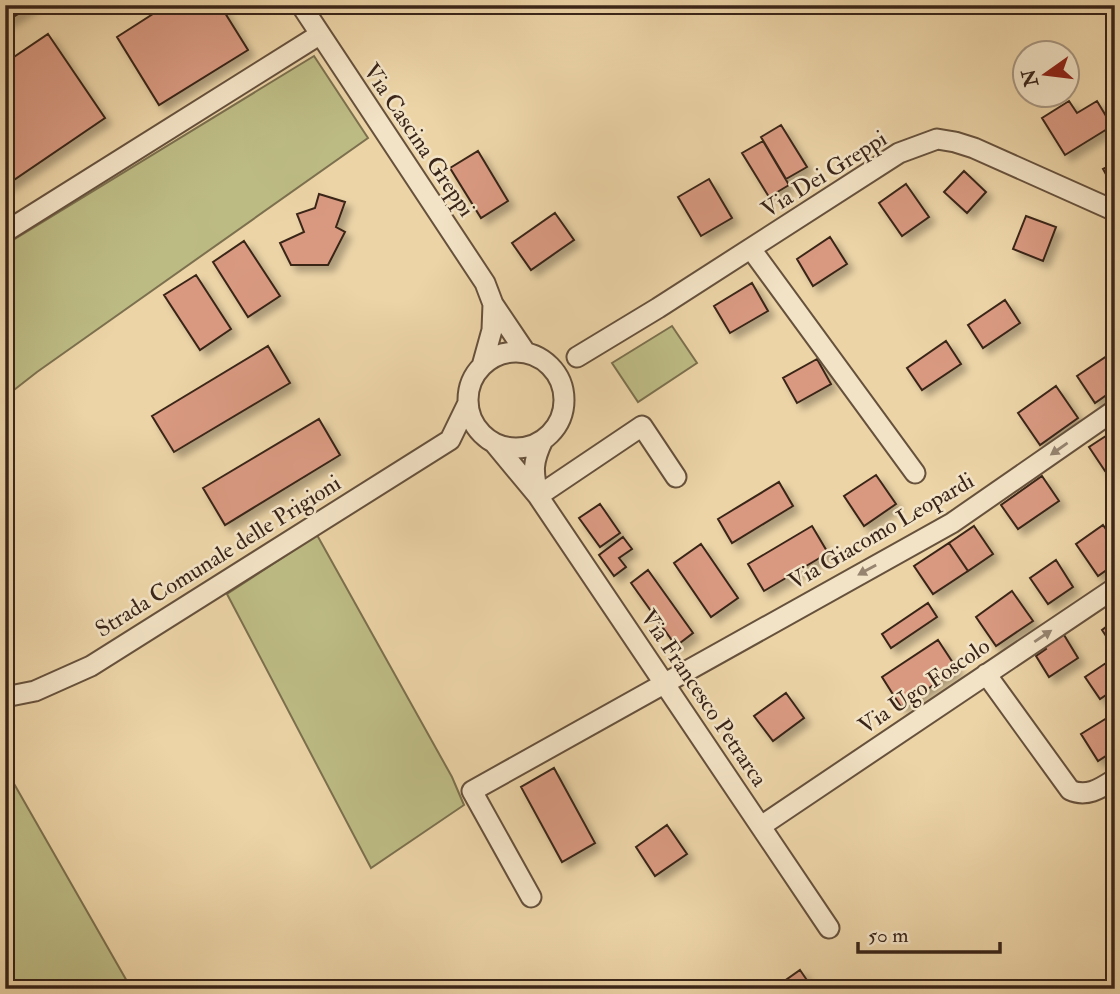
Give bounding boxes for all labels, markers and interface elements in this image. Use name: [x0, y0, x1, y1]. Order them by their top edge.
north arrow: [1012, 38, 1082, 108]
street label: Via Cascina Greppi: [356, 58, 481, 223]
text: N: [1017, 66, 1044, 90]
street label: Via Dei Greppi: [756, 124, 893, 225]
one-way arrow: [1050, 442, 1068, 456]
street label: Via Giacomo Leopardi: [783, 466, 980, 597]
street label: Strada Comunale delle Prigioni: [90, 468, 346, 644]
one-way arrow: [857, 564, 876, 576]
street label: Via Francesco Petrarca: [634, 604, 774, 792]
one-way arrow: [1033, 630, 1052, 643]
street label: Via Ugo Foscolo: [853, 631, 995, 741]
scale bar: [858, 910, 999, 954]
text: 50 m: [868, 922, 909, 949]

